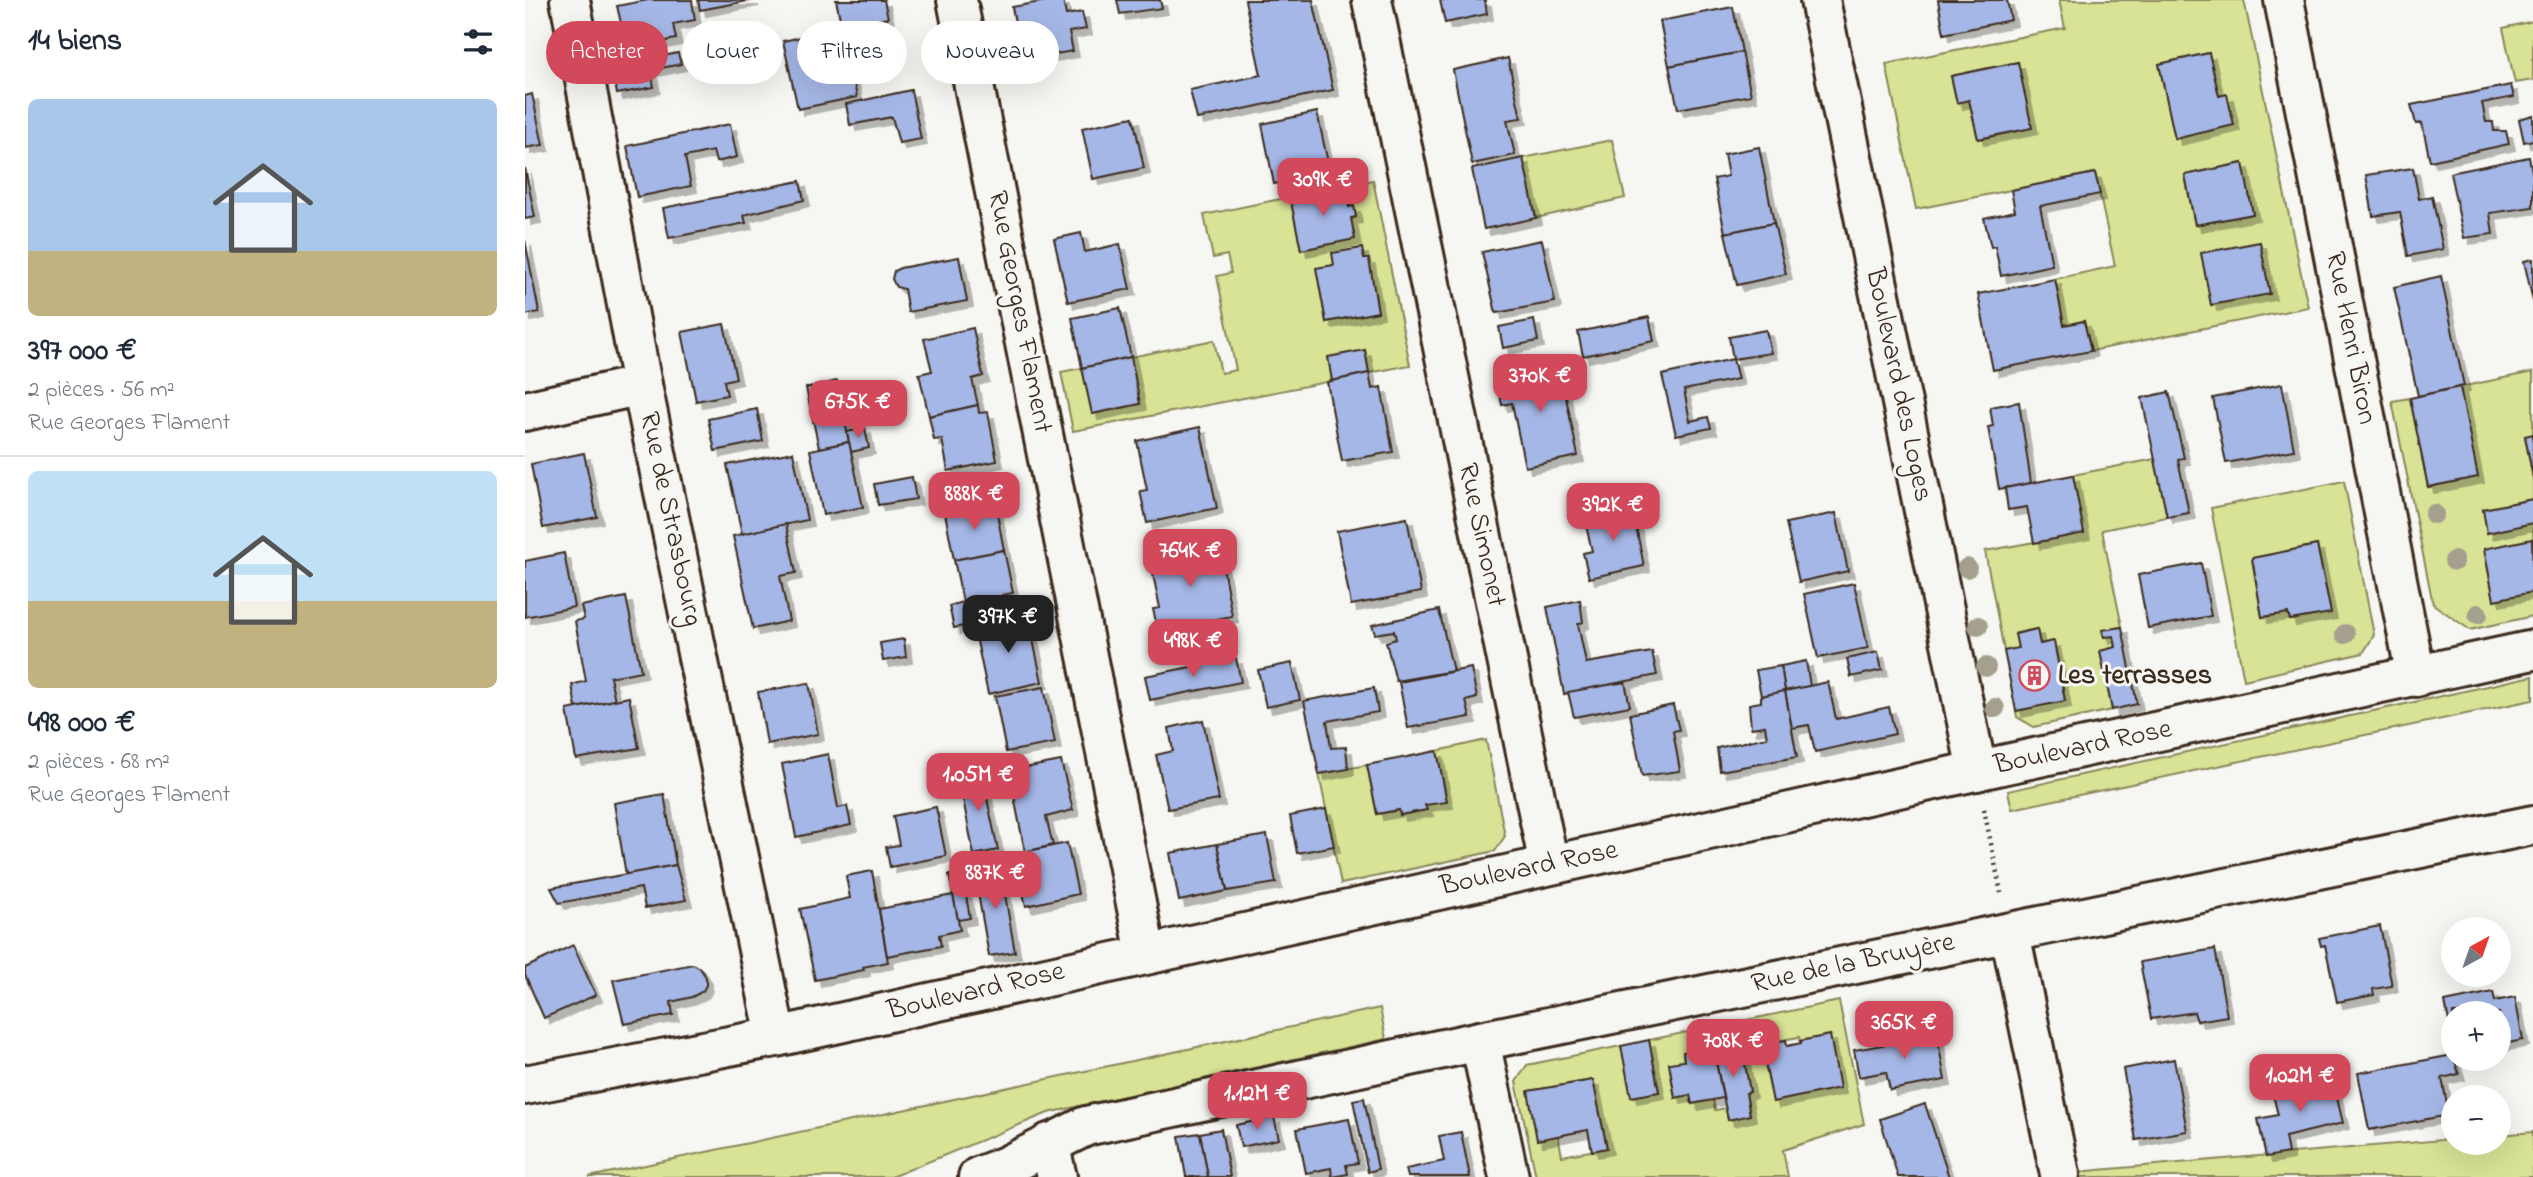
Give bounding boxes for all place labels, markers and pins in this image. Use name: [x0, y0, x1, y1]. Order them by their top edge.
pin: 309K €: [1266, 158, 1380, 218]
pin: 370K €: [1483, 354, 1597, 414]
pin: 675K €: [801, 380, 915, 440]
pin: 888K €: [917, 472, 1031, 532]
pin: 392K €: [1556, 484, 1670, 543]
pin: 764K €: [1133, 530, 1247, 589]
pin: 397K €: [951, 596, 1065, 655]
pin: 498K €: [1136, 620, 1250, 679]
place label: Les terrasses: [2058, 656, 2212, 697]
building icon: Les terrasses: [2018, 659, 2052, 693]
pin: 1.05M €: [913, 754, 1043, 813]
pin: 887K €: [938, 852, 1052, 911]
pin: 365K €: [1847, 1002, 1961, 1061]
pin: 708K €: [1676, 1020, 1790, 1079]
pin: 1.02M €: [2235, 1054, 2365, 1114]
pin: 1.12M €: [1192, 1072, 1322, 1132]

